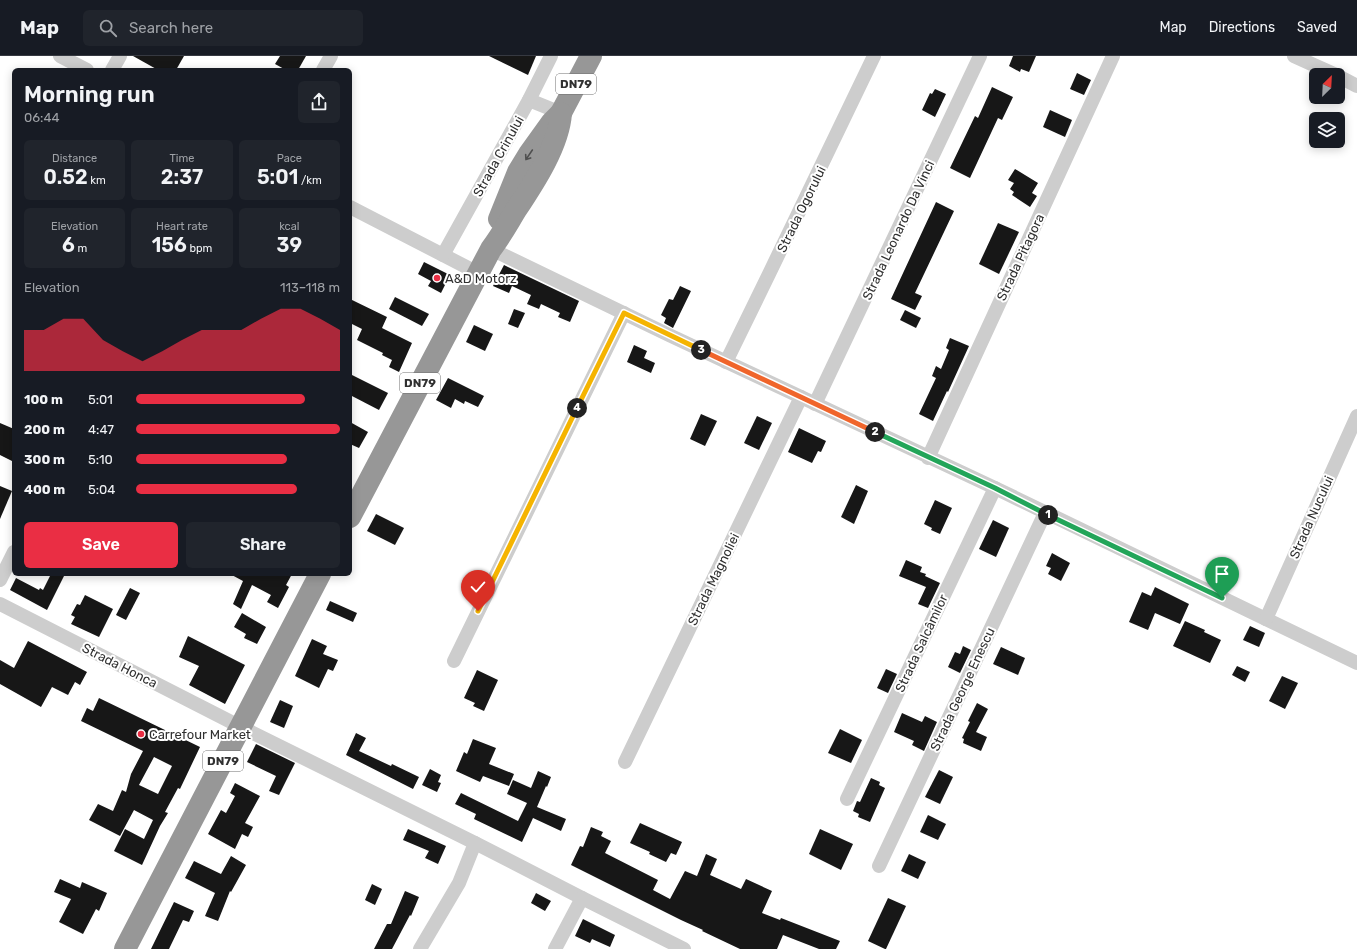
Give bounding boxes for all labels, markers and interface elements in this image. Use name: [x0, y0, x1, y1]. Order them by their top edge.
search box: [83, 10, 363, 46]
text: Map: [20, 16, 59, 39]
icon: search: [97, 17, 119, 39]
text: Search here: [129, 19, 213, 37]
text: Map: [1160, 19, 1187, 36]
text: Directions: [1209, 19, 1275, 36]
text: Saved: [1297, 19, 1337, 36]
north arrow: [1309, 68, 1345, 104]
map controls: [1309, 68, 1345, 148]
road number: DN79: [556, 74, 596, 94]
text: Morning run: [24, 81, 155, 108]
button: share: [298, 81, 340, 123]
text: 06:44: [24, 110, 60, 125]
button: layers: [1309, 112, 1345, 148]
street label: Strada Crinului: [470, 113, 527, 199]
one-way arrow: [525, 149, 533, 160]
text: Distance: [52, 152, 97, 165]
text: Time: [170, 152, 194, 165]
text: Pace: [277, 152, 302, 165]
street label: Strada Leonardo Da Vinci: [859, 158, 937, 302]
street label: Strada Ogorului: [774, 164, 830, 255]
text: 0.52: [44, 165, 88, 189]
text: 2:37: [161, 165, 203, 189]
text: 5:01: [257, 165, 298, 189]
text: km: [88, 174, 106, 187]
text: /km: [298, 174, 322, 187]
street label: Strada Pitagora: [994, 211, 1048, 304]
text: Elevation: [51, 220, 98, 233]
text: Heart rate: [156, 220, 208, 233]
text: kcal: [279, 220, 299, 233]
text: 6: [62, 233, 75, 257]
text: 156: [152, 233, 187, 257]
text: 39: [277, 233, 302, 257]
text: m: [75, 242, 87, 255]
text: bpm: [187, 242, 212, 255]
place label: A&D Motorz: [445, 271, 517, 286]
marker: A&D Motorz: [432, 273, 442, 283]
text: Elevation: [24, 280, 80, 295]
text: 113–118 m: [280, 280, 340, 295]
pin: 3: [691, 340, 711, 360]
text: 3: [697, 343, 705, 356]
road number: DN79: [400, 373, 440, 393]
text: 100 m: [24, 392, 63, 407]
text: 5:01: [88, 392, 113, 407]
pin: 4: [567, 398, 587, 418]
text: 4: [573, 401, 581, 414]
text: 200 m: [24, 422, 65, 437]
text: 4:47: [88, 422, 114, 437]
pin: 2: [865, 422, 885, 442]
text: 2: [871, 425, 879, 438]
text: 300 m: [24, 452, 65, 467]
text: 5:10: [88, 452, 113, 467]
street label: Strada Nucului: [1286, 473, 1336, 561]
text: 400 m: [24, 482, 65, 497]
text: 5:04: [88, 482, 115, 497]
pin: 1: [1038, 505, 1058, 525]
text: 1: [1045, 508, 1051, 521]
button: Save: [24, 522, 178, 568]
button: Share: [186, 522, 340, 568]
street label: Strada Magnoliei: [685, 531, 743, 628]
pin: [1205, 557, 1239, 598]
icon: arrive: [1211, 563, 1233, 585]
pin: [461, 570, 495, 611]
icon: check: [467, 576, 489, 598]
street label: Strada Salcâmilor: [892, 592, 951, 695]
street label: Strada George Enescu: [927, 625, 999, 754]
street label: Strada Honca: [80, 640, 160, 691]
place label: Carrefour Market: [149, 727, 251, 742]
marker: Carrefour Market: [136, 729, 146, 739]
road number: DN79: [203, 751, 243, 771]

